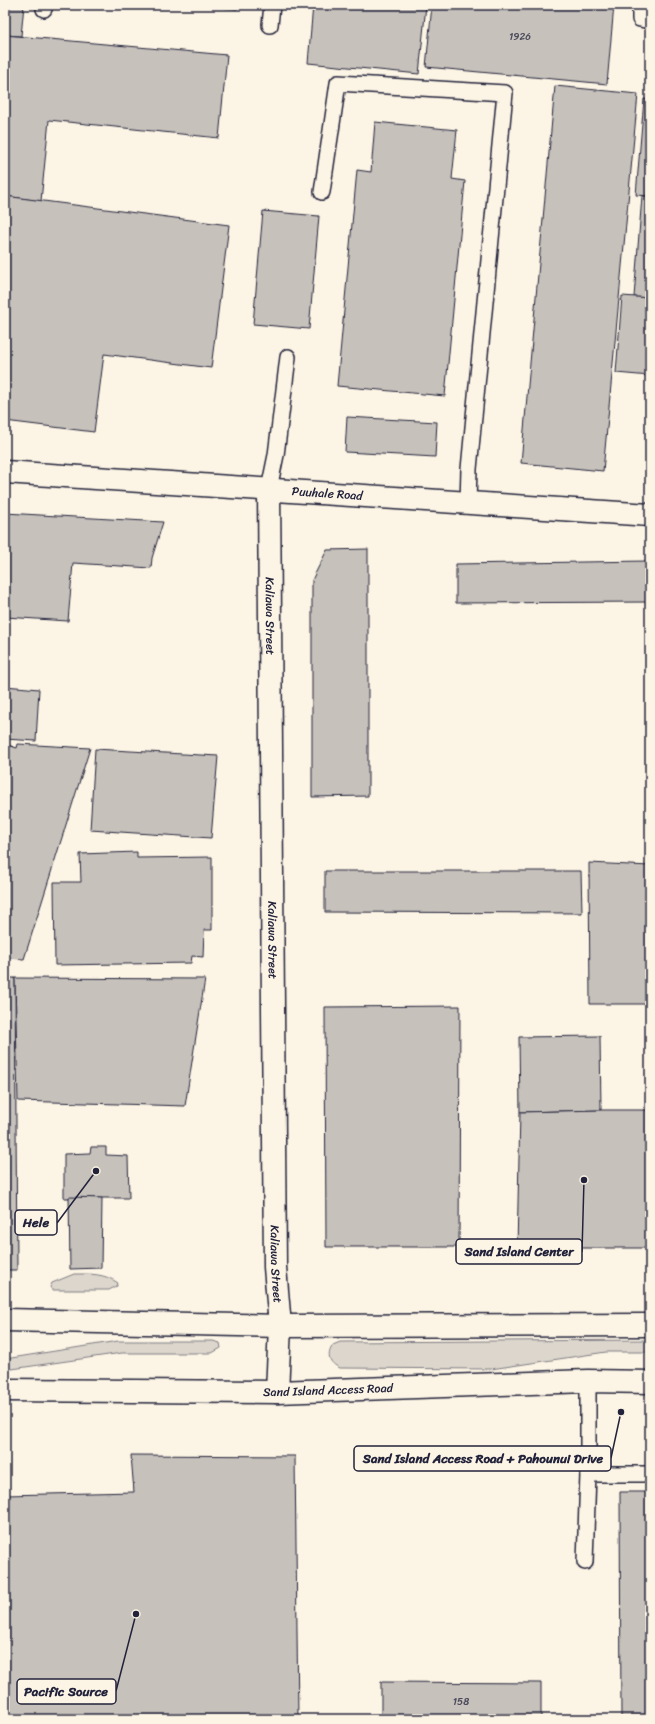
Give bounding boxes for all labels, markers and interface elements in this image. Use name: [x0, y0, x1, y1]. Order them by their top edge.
house number: 1926: [509, 28, 531, 46]
street label: Puuhale Road: [291, 480, 364, 507]
street label: Kaliawa Street: [259, 577, 281, 655]
street label: Kaliawa Street: [261, 901, 284, 979]
callout: Hele: [15, 1210, 57, 1235]
text: Hele: [22, 1211, 49, 1234]
street label: Kaliawa Street: [264, 1225, 289, 1304]
callout: Sand Island Center: [456, 1239, 582, 1264]
text: Sand Island Center: [464, 1240, 575, 1263]
street label: Sand Island Access Road: [263, 1377, 394, 1403]
callout: Sand Island Access Road + Pahounui Drive: [354, 1446, 611, 1471]
text: Sand Island Access Road + Pahounui Drive: [362, 1447, 604, 1470]
callout: Pacific Source: [17, 1679, 116, 1704]
text: Pacific Source: [24, 1680, 108, 1703]
house number: 158: [453, 1693, 469, 1711]

